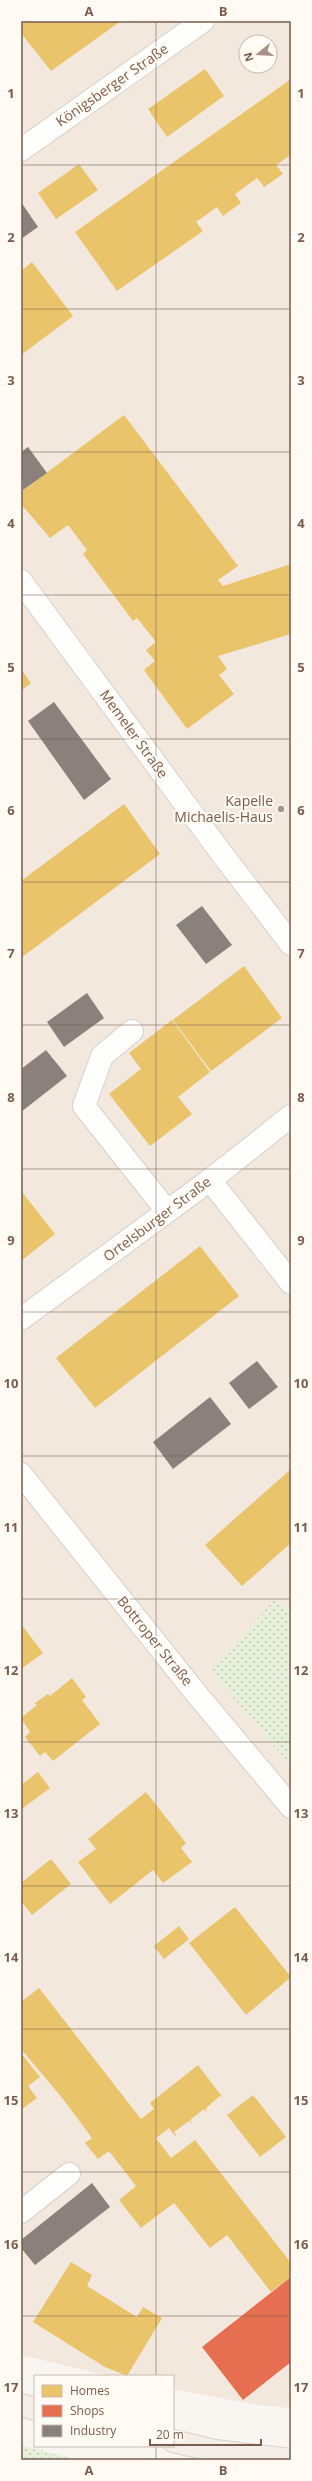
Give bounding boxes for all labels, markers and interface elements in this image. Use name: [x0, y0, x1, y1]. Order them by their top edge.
text: A: [85, 2, 94, 20]
text: B: [219, 2, 228, 20]
north arrow: [238, 34, 278, 74]
street label: Königsberger Straße: [52, 39, 172, 131]
text: N: [239, 51, 257, 64]
text: 1: [7, 84, 15, 102]
text: 1: [297, 84, 305, 102]
text: 2: [7, 228, 15, 246]
text: 2: [297, 228, 305, 246]
text: 3: [7, 371, 15, 389]
text: 3: [297, 371, 305, 389]
text: 4: [7, 514, 15, 532]
text: 4: [297, 514, 305, 532]
text: 5: [7, 658, 15, 676]
text: 5: [297, 658, 305, 676]
street label: Memeler Straße: [96, 686, 173, 782]
place label: Kapelle Michaelis-Haus: [174, 791, 273, 826]
text: 6: [7, 801, 15, 819]
text: 6: [297, 801, 305, 819]
marker: Kapelle Michaelis-Haus: [276, 804, 286, 814]
text: 7: [7, 944, 15, 962]
text: 7: [297, 944, 305, 962]
text: 8: [7, 1088, 15, 1106]
text: 8: [297, 1088, 305, 1106]
street label: Ortelsburger Straße: [99, 1172, 214, 1265]
text: 9: [7, 1231, 15, 1249]
text: 9: [297, 1231, 305, 1249]
text: 10: [4, 1374, 18, 1392]
text: 10: [294, 1374, 308, 1392]
text: 11: [4, 1518, 18, 1536]
text: 11: [294, 1518, 308, 1536]
street label: Bottroper Straße: [113, 1592, 198, 1690]
text: 12: [4, 1661, 19, 1679]
text: 12: [294, 1661, 309, 1679]
text: 13: [4, 1804, 18, 1822]
text: 13: [294, 1804, 308, 1822]
text: 14: [4, 1948, 19, 1966]
text: 14: [294, 1948, 309, 1966]
text: 15: [4, 2091, 18, 2109]
text: 15: [294, 2091, 308, 2109]
text: 16: [4, 2235, 19, 2253]
text: 16: [294, 2235, 309, 2253]
legend: [34, 2375, 174, 2447]
text: 17: [4, 2378, 19, 2396]
text: 17: [294, 2378, 309, 2396]
text: Homes: [70, 2382, 110, 2399]
text: Shops: [70, 2402, 105, 2419]
scale bar: [150, 2421, 261, 2447]
text: Industry: [70, 2422, 117, 2439]
text: 20 m: [156, 2426, 184, 2443]
text: A: [85, 2461, 94, 2479]
text: B: [219, 2461, 228, 2479]

